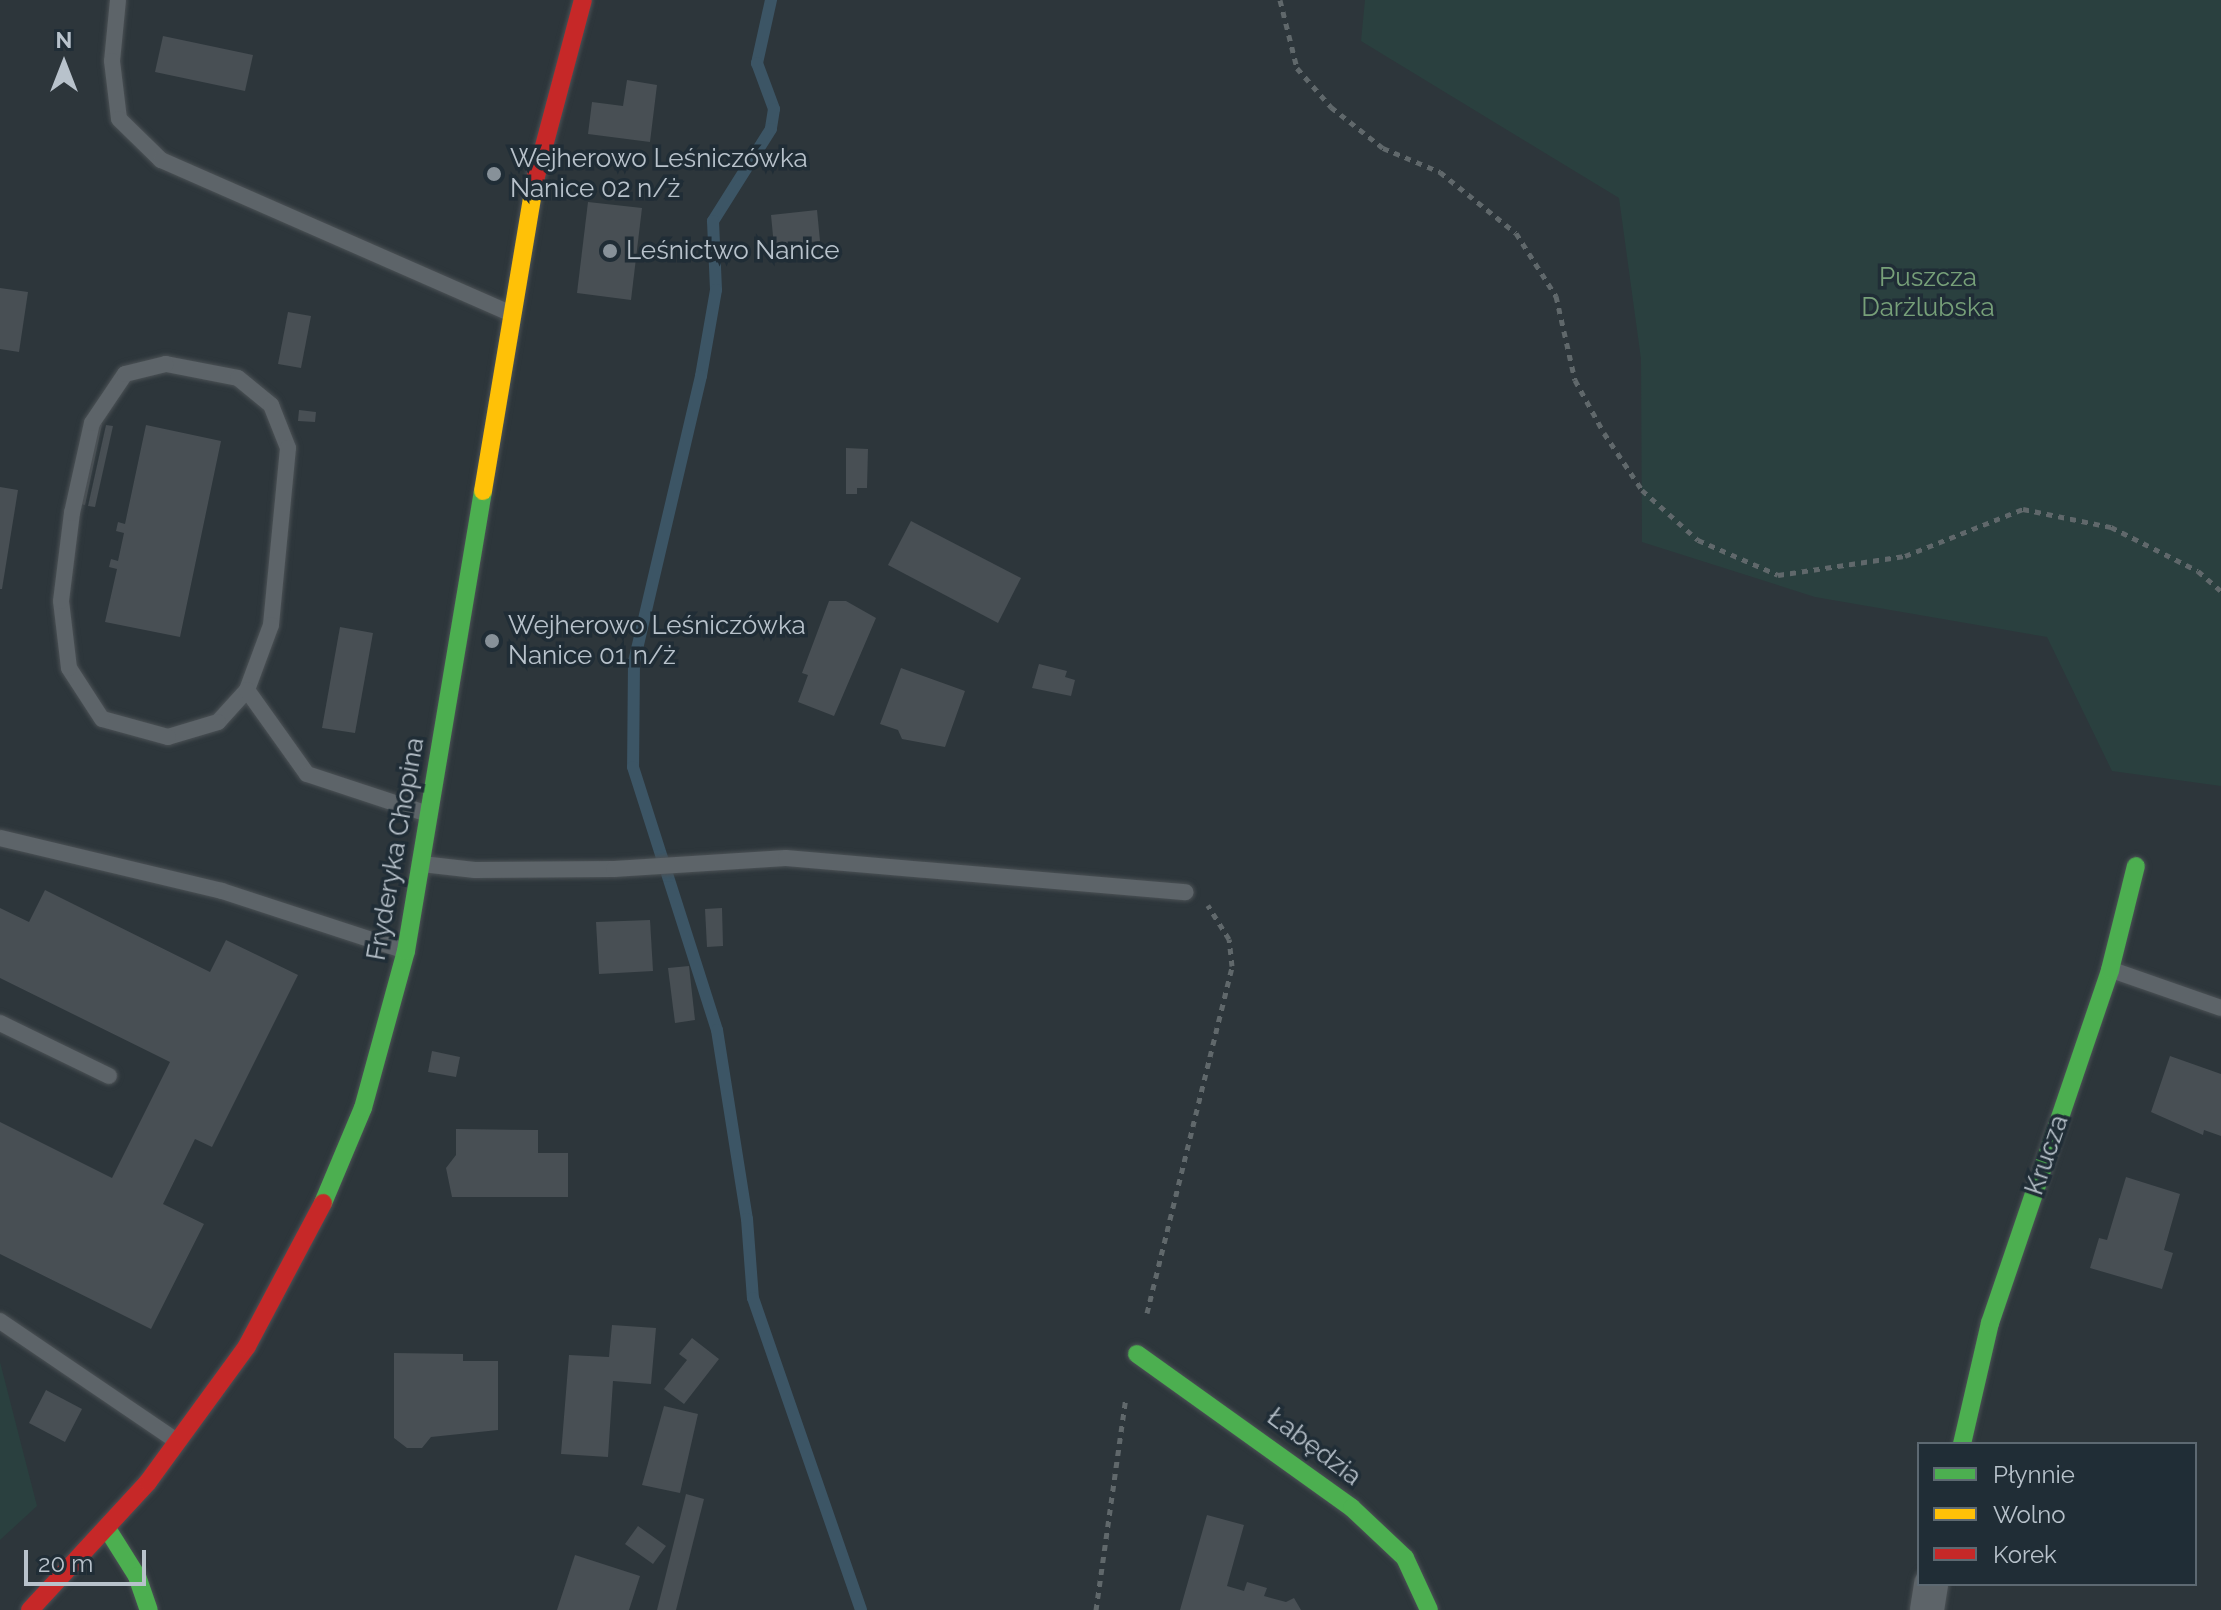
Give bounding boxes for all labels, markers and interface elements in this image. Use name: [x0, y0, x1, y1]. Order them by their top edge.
north arrow: [24, 24, 104, 104]
text: N: [56, 27, 72, 53]
place label: Wejherowo Leśniczówka Nanice 02 n/ż: [510, 143, 808, 204]
marker: Wejherowo Leśniczówka Nanice 02 n/ż: [485, 165, 503, 183]
place label: Leśnictwo Nanice: [626, 235, 840, 267]
marker: Leśnictwo Nanice: [601, 242, 619, 260]
park label: Puszcza Darżlubska: [1861, 262, 1995, 324]
place label: Wejherowo Leśniczówka Nanice 01 n/ż: [508, 610, 806, 672]
marker: Wejherowo Leśniczówka Nanice 01 n/ż: [483, 632, 501, 650]
street label: Fryderyka Chopina: [361, 735, 431, 963]
street label: Krucza: [2019, 1111, 2075, 1199]
street label: Łabędzia: [1261, 1402, 1367, 1492]
legend: [1917, 1442, 2197, 1586]
text: Płynnie: [1993, 1460, 2075, 1489]
text: Wolno: [1993, 1500, 2066, 1529]
scale bar: [28, 1534, 150, 1584]
text: Korek: [1993, 1540, 2057, 1569]
text: 20 m: [38, 1549, 93, 1578]

